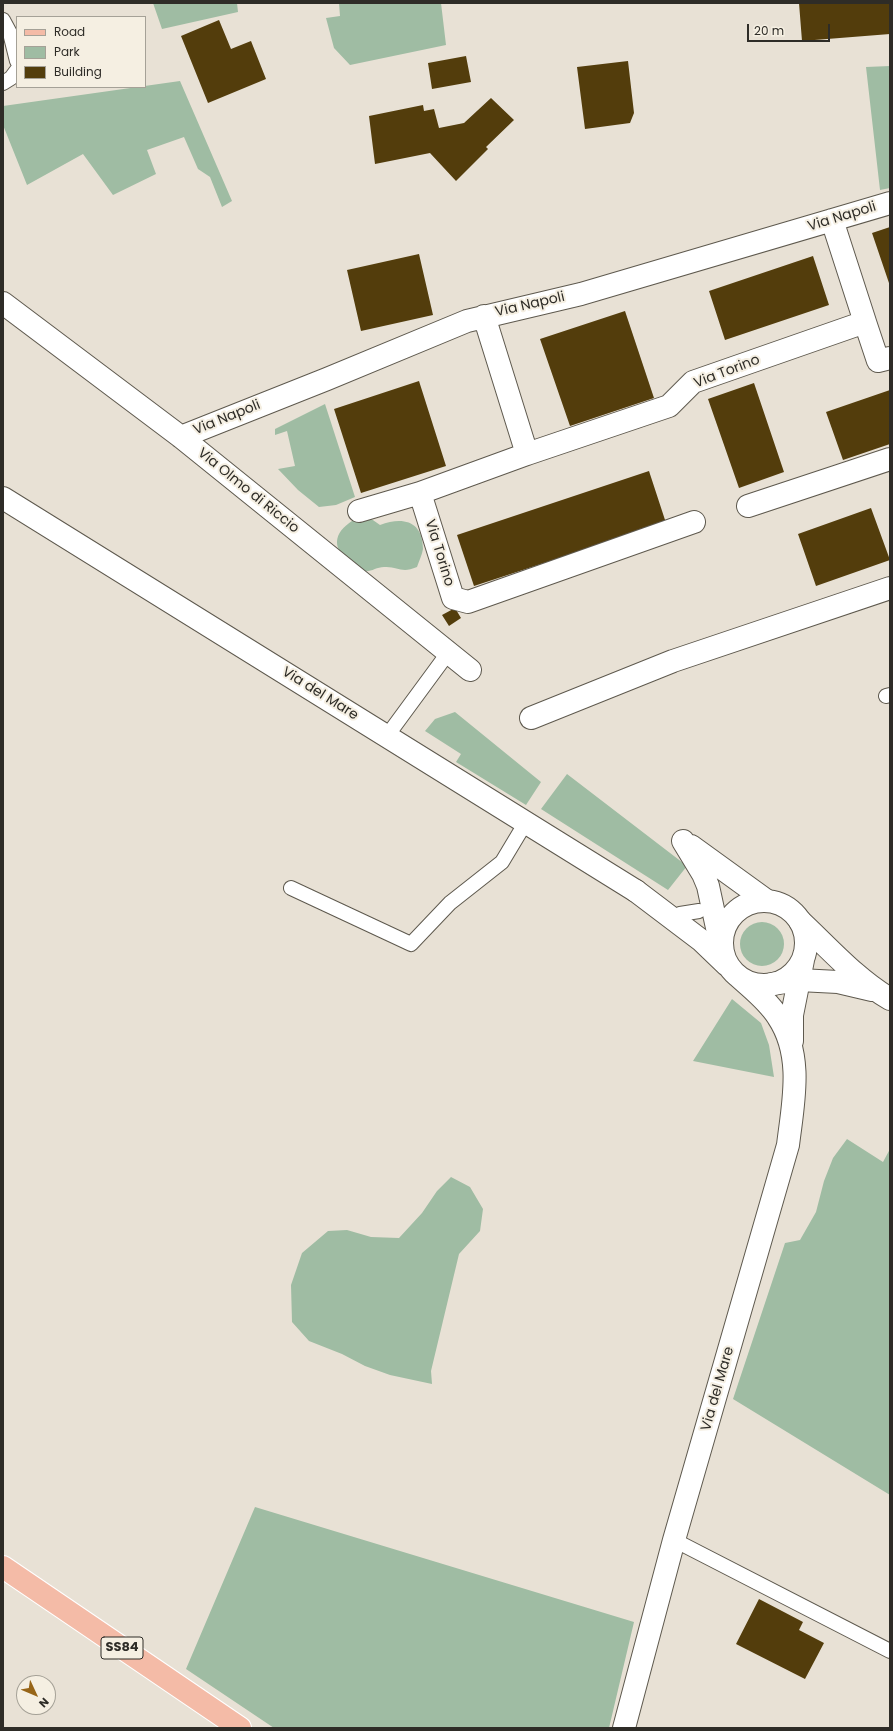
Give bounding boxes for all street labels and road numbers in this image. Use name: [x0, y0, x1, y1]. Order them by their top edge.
street label: Via Napoli: [806, 199, 878, 235]
street label: Via Napoli: [494, 289, 566, 321]
street label: Via Torino: [692, 352, 762, 392]
street label: Via Napoli: [191, 397, 263, 439]
street label: Via Olmo di Riccio: [194, 445, 302, 537]
street label: Via Torino: [421, 517, 457, 589]
street label: Via del Mare: [279, 664, 361, 724]
street label: Via del Mare: [698, 1345, 738, 1433]
road number: SS84: [101, 1637, 143, 1659]

